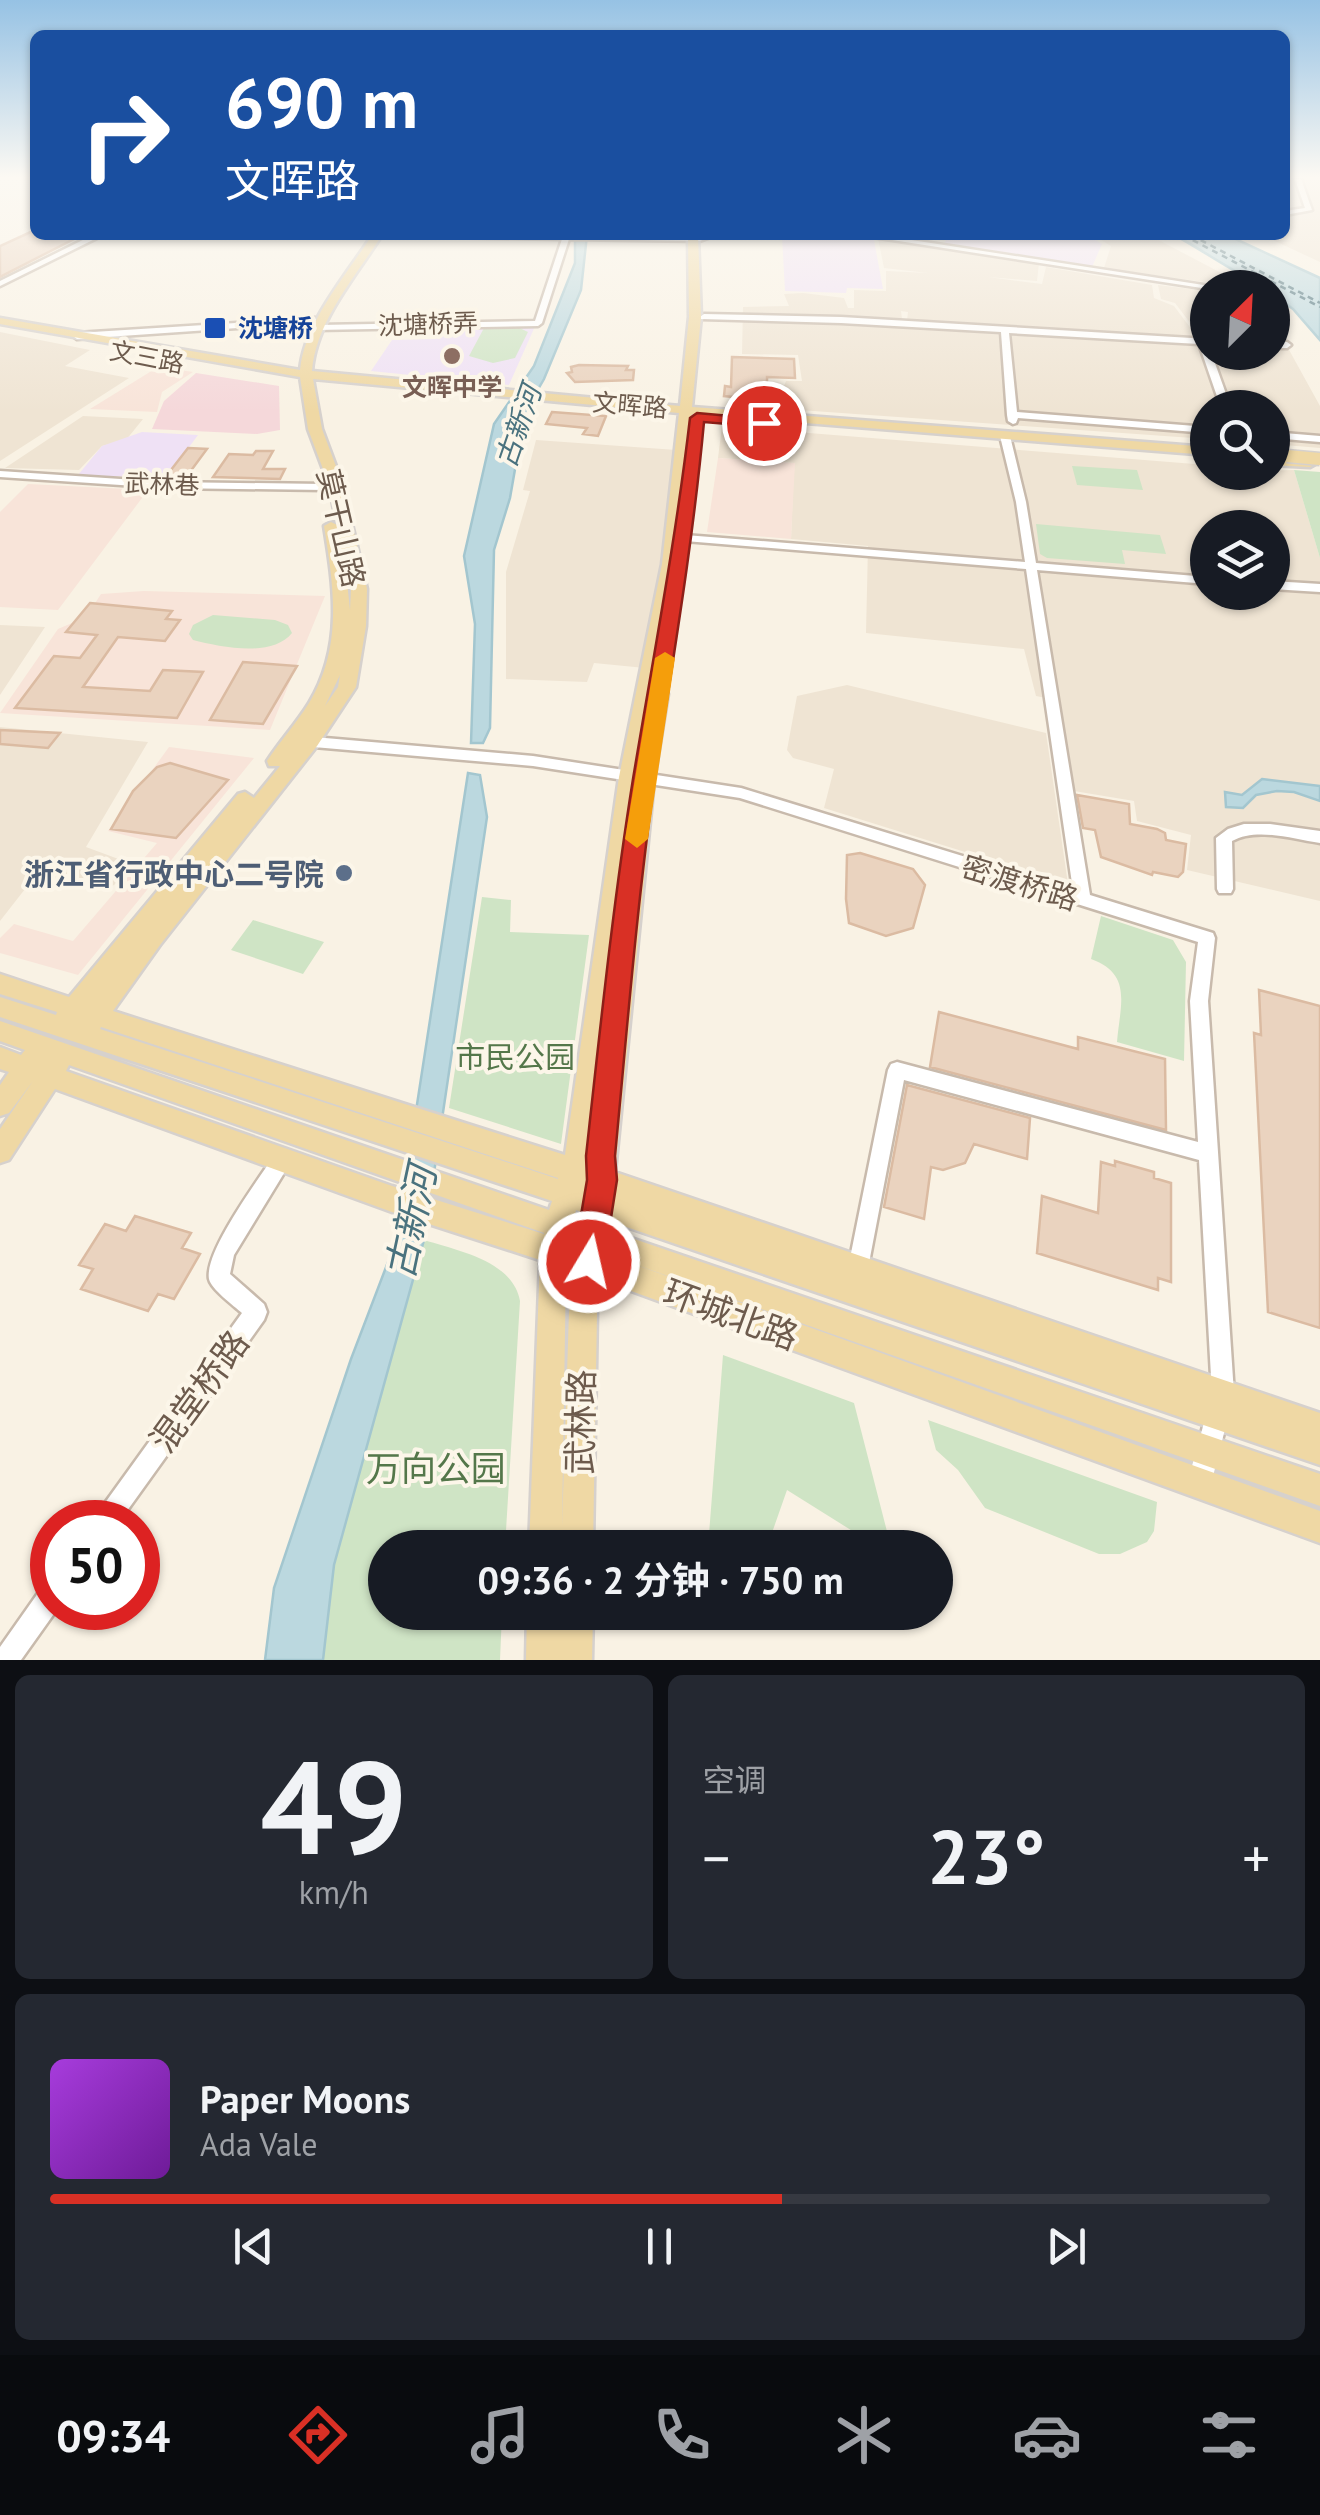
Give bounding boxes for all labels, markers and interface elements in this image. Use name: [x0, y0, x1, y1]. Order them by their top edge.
text: 690 m: [225, 57, 418, 147]
icon: right: [60, 70, 190, 200]
text: 文晖路: [225, 151, 360, 209]
north arrow: [1190, 270, 1290, 370]
map controls: [1190, 270, 1290, 610]
street label: 沈塘桥弄: [377, 306, 479, 342]
place label: 沈塘桥: [238, 312, 313, 344]
marker: 沈塘桥: [202, 315, 228, 341]
street label: 文三路: [107, 334, 187, 380]
marker: 文晖中学: [441, 345, 463, 367]
place label: 文晖中学: [402, 371, 502, 403]
water label: 古新河: [487, 376, 551, 472]
pin: [722, 381, 807, 466]
street label: 文晖路: [591, 386, 669, 424]
button: search: [1190, 390, 1290, 490]
icon: arrive: [737, 396, 792, 451]
street label: 莫干山路: [310, 465, 374, 591]
street label: 武林巷: [124, 467, 200, 501]
button: layers: [1190, 510, 1290, 610]
street label: 密渡桥路: [957, 846, 1083, 918]
place label: 浙江省行政中心二号院: [24, 854, 324, 893]
marker: 浙江省行政中心二号院: [333, 862, 355, 884]
park label: 市民公园: [455, 1037, 575, 1076]
water label: 古新河: [374, 1154, 447, 1283]
position arrow: [537, 1210, 641, 1314]
street label: 环城北路: [657, 1268, 805, 1360]
street label: 混堂桥路: [139, 1321, 259, 1461]
street label: 武林路: [556, 1369, 604, 1475]
park label: 万向公园: [366, 1445, 506, 1491]
speed limit sign: 50: [30, 1500, 160, 1630]
text: 09:36 · 2 分钟 · 750 m: [477, 1555, 844, 1604]
text: 49: [260, 1722, 407, 1890]
text: 空调: [703, 1759, 767, 1801]
text: 23°: [927, 1808, 1045, 1905]
text: −: [703, 1822, 730, 1893]
text: +: [1242, 1822, 1270, 1893]
text: km/h: [299, 1871, 369, 1913]
text: Paper Moons: [200, 2074, 410, 2123]
text: Ada Vale: [200, 2123, 317, 2165]
icon: previous: [226, 2219, 281, 2274]
icon: pause: [632, 2219, 687, 2274]
icon: next: [1039, 2219, 1094, 2274]
icon: directions: [283, 2400, 353, 2470]
icon: music: [465, 2400, 535, 2470]
icon: phone: [647, 2400, 717, 2470]
icon: climate: [829, 2400, 899, 2470]
icon: car: [1012, 2400, 1082, 2470]
icon: filters: [1194, 2400, 1264, 2470]
text: 09:34: [56, 2406, 170, 2464]

